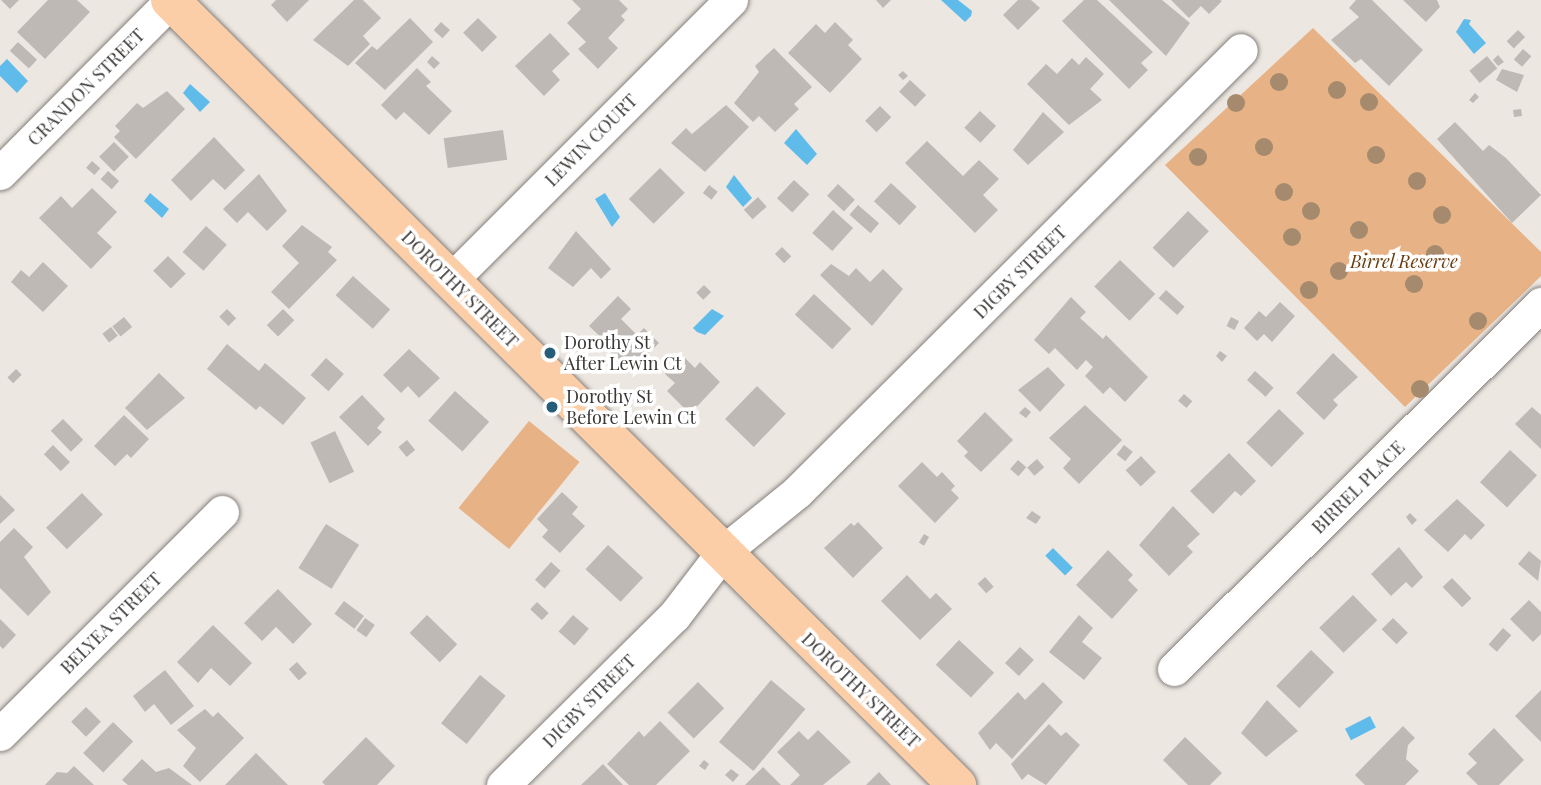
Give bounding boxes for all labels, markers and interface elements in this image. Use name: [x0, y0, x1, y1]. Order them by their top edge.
street label: CRANDON STREET: [23, 24, 149, 150]
street label: LEWIN COURT: [540, 89, 642, 191]
street label: DIGBY STREET: [969, 221, 1071, 323]
street label: DOROTHY STREET: [397, 226, 523, 352]
park label: Birrel Reserve: [1350, 250, 1458, 272]
place label: Dorothy St After Lewin Ct: [564, 332, 682, 374]
marker: Dorothy St After Lewin Ct: [542, 345, 558, 361]
place label: Dorothy St Before Lewin Ct: [566, 386, 696, 428]
marker: Dorothy St Before Lewin Ct: [544, 399, 560, 415]
street label: BIRREL PLACE: [1307, 436, 1409, 538]
street label: BELYEA STREET: [56, 568, 166, 678]
street label: DOROTHY STREET: [797, 628, 925, 752]
street label: DIGBY STREET: [538, 650, 640, 752]

